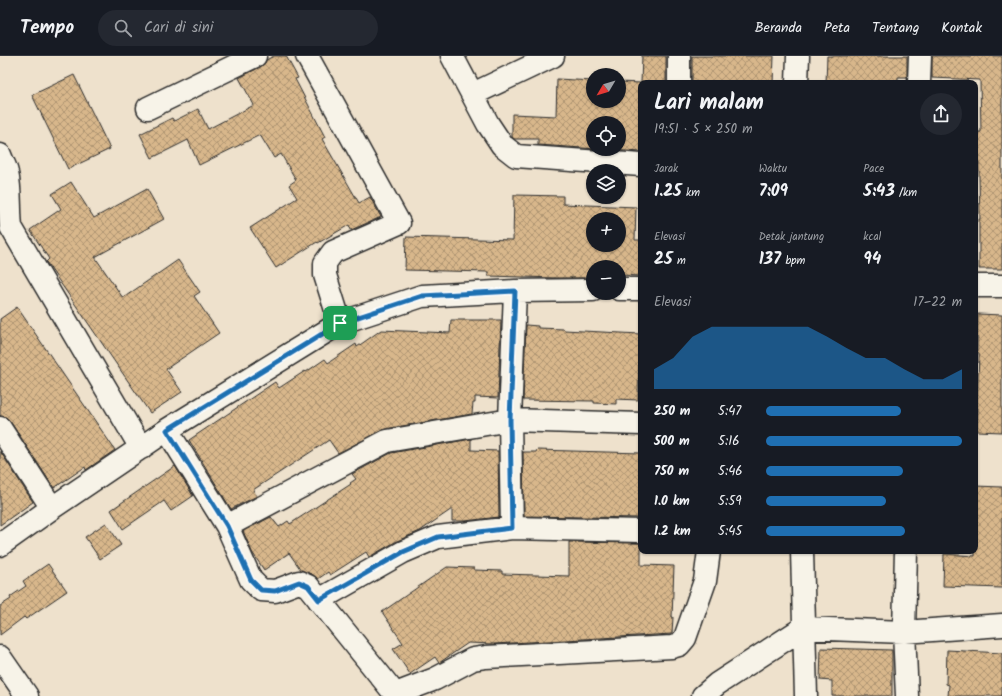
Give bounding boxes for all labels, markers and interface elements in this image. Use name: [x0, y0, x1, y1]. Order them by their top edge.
search box: [98, 10, 378, 46]
text: Tempo: [20, 13, 74, 43]
text: Cari di sini: [144, 16, 213, 40]
icon: search: [112, 17, 134, 39]
text: Beranda: [755, 17, 802, 39]
text: Peta: [824, 17, 850, 39]
text: Tentang: [872, 17, 919, 39]
text: Kontak: [941, 17, 982, 39]
north arrow: [586, 68, 626, 108]
map controls: [586, 68, 626, 300]
text: Lari malam: [654, 86, 764, 121]
button: share: [920, 93, 962, 135]
button: locate: [586, 116, 626, 156]
text: 19:51 · 5 × 250 m: [654, 119, 753, 140]
text: Jarak: [654, 160, 678, 178]
text: Waktu: [759, 160, 787, 178]
text: Pace: [863, 160, 884, 178]
button: layers: [586, 164, 626, 204]
text: 1.25: [654, 178, 682, 205]
text: 7:09: [759, 178, 788, 205]
text: 5:43: [863, 178, 895, 205]
text: km: [682, 184, 700, 202]
text: /km: [895, 184, 917, 202]
button: +: [586, 212, 626, 252]
text: Elevasi: [654, 228, 685, 246]
text: Detak jantung: [759, 228, 824, 246]
text: kcal: [863, 228, 881, 246]
text: 25: [654, 246, 673, 273]
text: 137: [759, 246, 781, 273]
text: 94: [863, 246, 881, 273]
text: m: [673, 252, 686, 270]
text: bpm: [781, 252, 805, 270]
button: −: [586, 260, 626, 300]
text: Elevasi: [654, 292, 691, 313]
text: 17–22 m: [913, 292, 962, 313]
pin: [323, 306, 357, 340]
icon: arrive: [329, 312, 351, 334]
text: 250 m: [654, 401, 690, 422]
text: 5:47: [718, 401, 741, 422]
text: 500 m: [654, 431, 690, 452]
text: 5:16: [718, 431, 740, 452]
text: 750 m: [654, 461, 689, 482]
text: 5:46: [718, 461, 743, 482]
text: 1.0 km: [654, 491, 690, 512]
text: 5:59: [718, 491, 742, 512]
text: 1.2 km: [654, 521, 691, 542]
text: 5:45: [718, 521, 742, 542]

